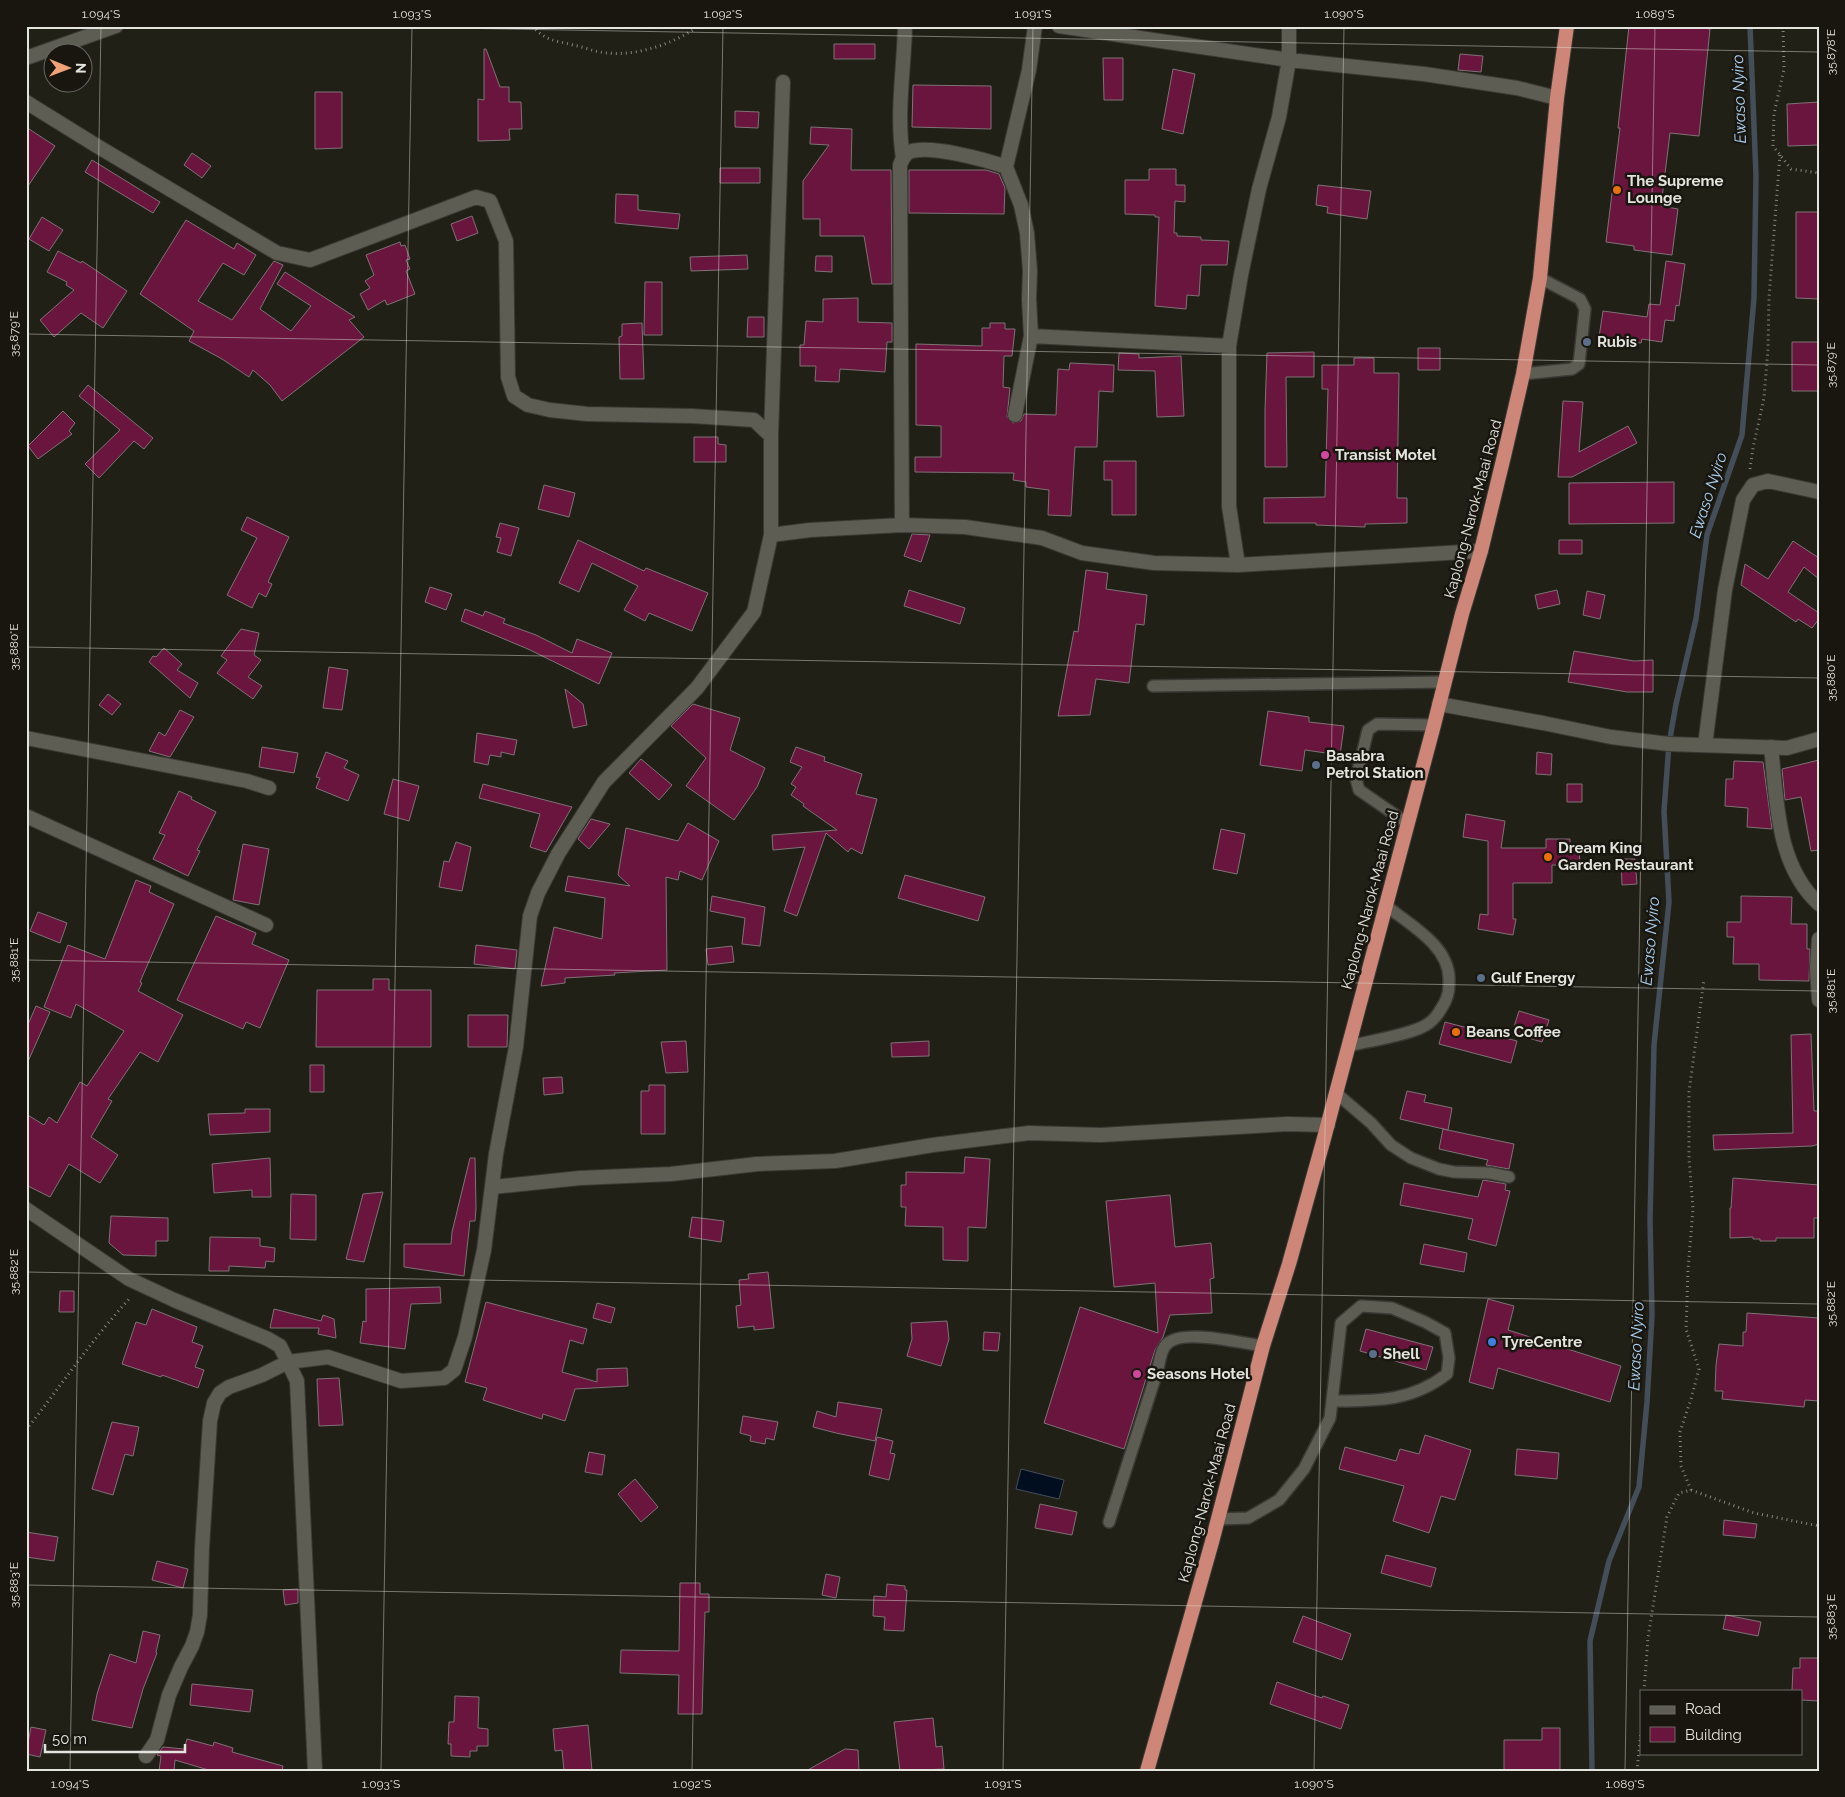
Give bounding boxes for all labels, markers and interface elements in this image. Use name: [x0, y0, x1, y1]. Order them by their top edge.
text: 1.094°S: [82, 7, 120, 21]
text: 1.093°S: [393, 7, 431, 21]
text: 1.092°S: [704, 7, 742, 21]
text: 1.091°S: [1014, 7, 1052, 21]
text: 1.090°S: [1324, 7, 1364, 21]
text: 1.089°S: [1636, 7, 1674, 21]
text: 35.878°E: [1824, 29, 1838, 75]
north arrow: [42, 42, 92, 92]
water label: Ewaso Nyiro: [1728, 54, 1750, 144]
text: N: [73, 63, 89, 74]
place label: The Supreme Lounge: [1627, 172, 1724, 207]
marker: The Supreme Lounge: [1611, 184, 1623, 196]
text: 35.879°E: [7, 311, 21, 357]
place label: Rubis: [1597, 333, 1637, 351]
marker: Rubis: [1581, 336, 1593, 348]
text: 35.879°E: [1824, 342, 1838, 388]
street label: Kaplong-Narok-Maai Road: [1440, 418, 1506, 600]
place label: Transist Motel: [1335, 446, 1436, 464]
marker: Transist Motel: [1319, 449, 1331, 461]
water label: Ewaso Nyiro: [1685, 450, 1731, 540]
text: 35.880°E: [7, 623, 21, 671]
text: 35.880°E: [1824, 654, 1838, 702]
place label: Basabra Petrol Station: [1326, 747, 1424, 782]
marker: Basabra Petrol Station: [1310, 759, 1322, 771]
street label: Kaplong-Narok-Maai Road: [1337, 809, 1403, 991]
place label: Dream King Garden Restaurant: [1558, 839, 1694, 874]
marker: Dream King Garden Restaurant: [1542, 851, 1554, 863]
water label: Ewaso Nyiro: [1637, 896, 1663, 986]
text: 35.881°E: [7, 938, 21, 982]
place label: Gulf Energy: [1491, 969, 1576, 987]
text: 35.881°E: [1824, 969, 1838, 1013]
marker: Gulf Energy: [1475, 972, 1487, 984]
place label: Beans Coffee: [1466, 1023, 1561, 1041]
marker: Beans Coffee: [1450, 1026, 1462, 1038]
text: 35.882°E: [7, 1249, 21, 1295]
text: 35.882°E: [1824, 1281, 1838, 1327]
water label: Ewaso Nyiro: [1624, 1301, 1648, 1391]
place label: TyreCentre: [1502, 1333, 1582, 1351]
marker: TyreCentre: [1486, 1336, 1498, 1348]
place label: Shell: [1383, 1345, 1420, 1363]
marker: Shell: [1367, 1348, 1379, 1360]
place label: Seasons Hotel: [1147, 1365, 1250, 1383]
marker: Seasons Hotel: [1131, 1368, 1143, 1380]
street label: Kaplong-Narok-Maai Road: [1174, 1402, 1240, 1584]
text: 35.883°E: [7, 1562, 21, 1608]
text: 35.883°E: [1824, 1594, 1838, 1640]
legend: [1640, 1690, 1802, 1754]
text: Road: [1685, 1700, 1721, 1718]
scale bar: [45, 1722, 185, 1754]
text: Building: [1685, 1726, 1742, 1744]
text: 50 m: [52, 1730, 87, 1748]
text: 1.094°S: [51, 1777, 89, 1791]
text: 1.093°S: [362, 1777, 400, 1791]
text: 1.092°S: [673, 1777, 711, 1791]
text: 1.091°S: [984, 1777, 1022, 1791]
text: 1.090°S: [1294, 1777, 1334, 1791]
text: 1.089°S: [1606, 1777, 1644, 1791]

